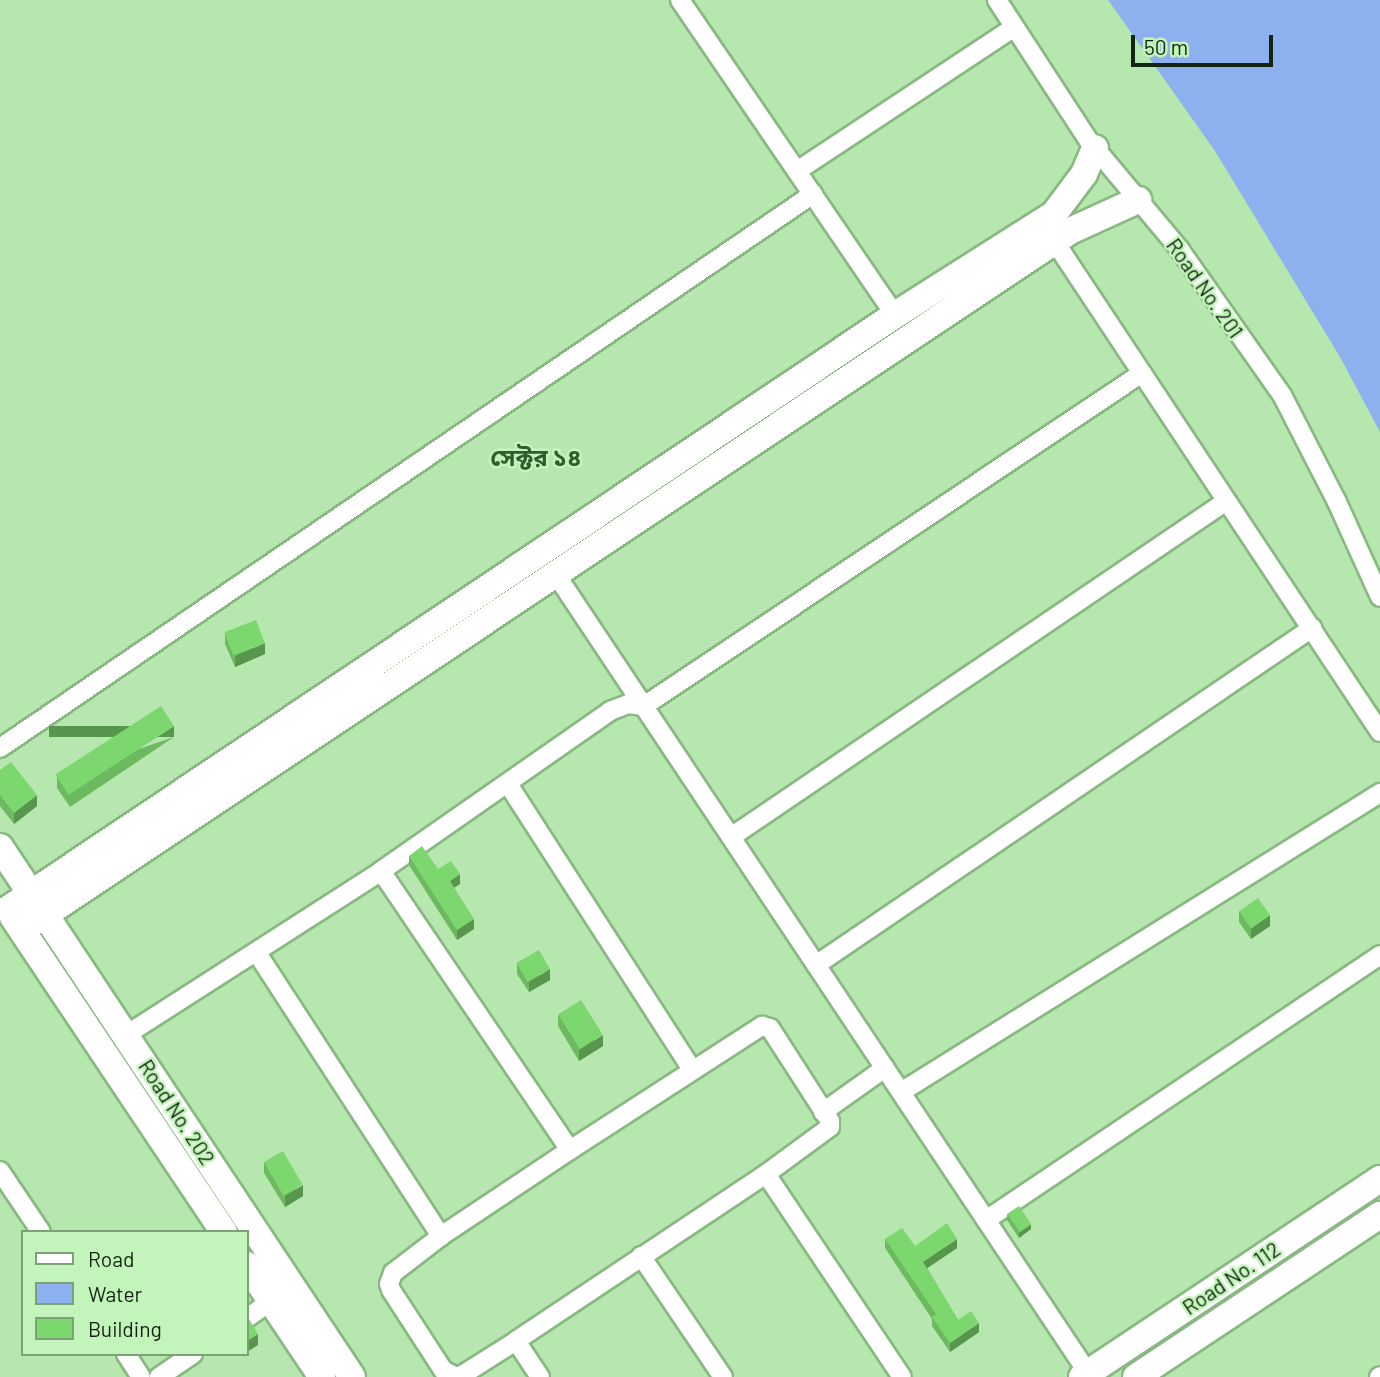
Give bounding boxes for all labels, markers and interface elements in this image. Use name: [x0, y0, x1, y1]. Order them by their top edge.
scale bar: [1135, 21, 1277, 65]
text: 50 m: [1144, 34, 1188, 59]
street label: Road No. 201: [1161, 233, 1249, 343]
district label: সেক্টর ১৪: [490, 443, 582, 471]
street label: Road No. 202: [134, 1055, 220, 1169]
legend: [21, 1230, 248, 1356]
street label: Road No. 112: [1177, 1236, 1285, 1320]
text: Road: [88, 1246, 134, 1271]
text: Water: [88, 1281, 142, 1306]
text: Building: [88, 1316, 162, 1341]

